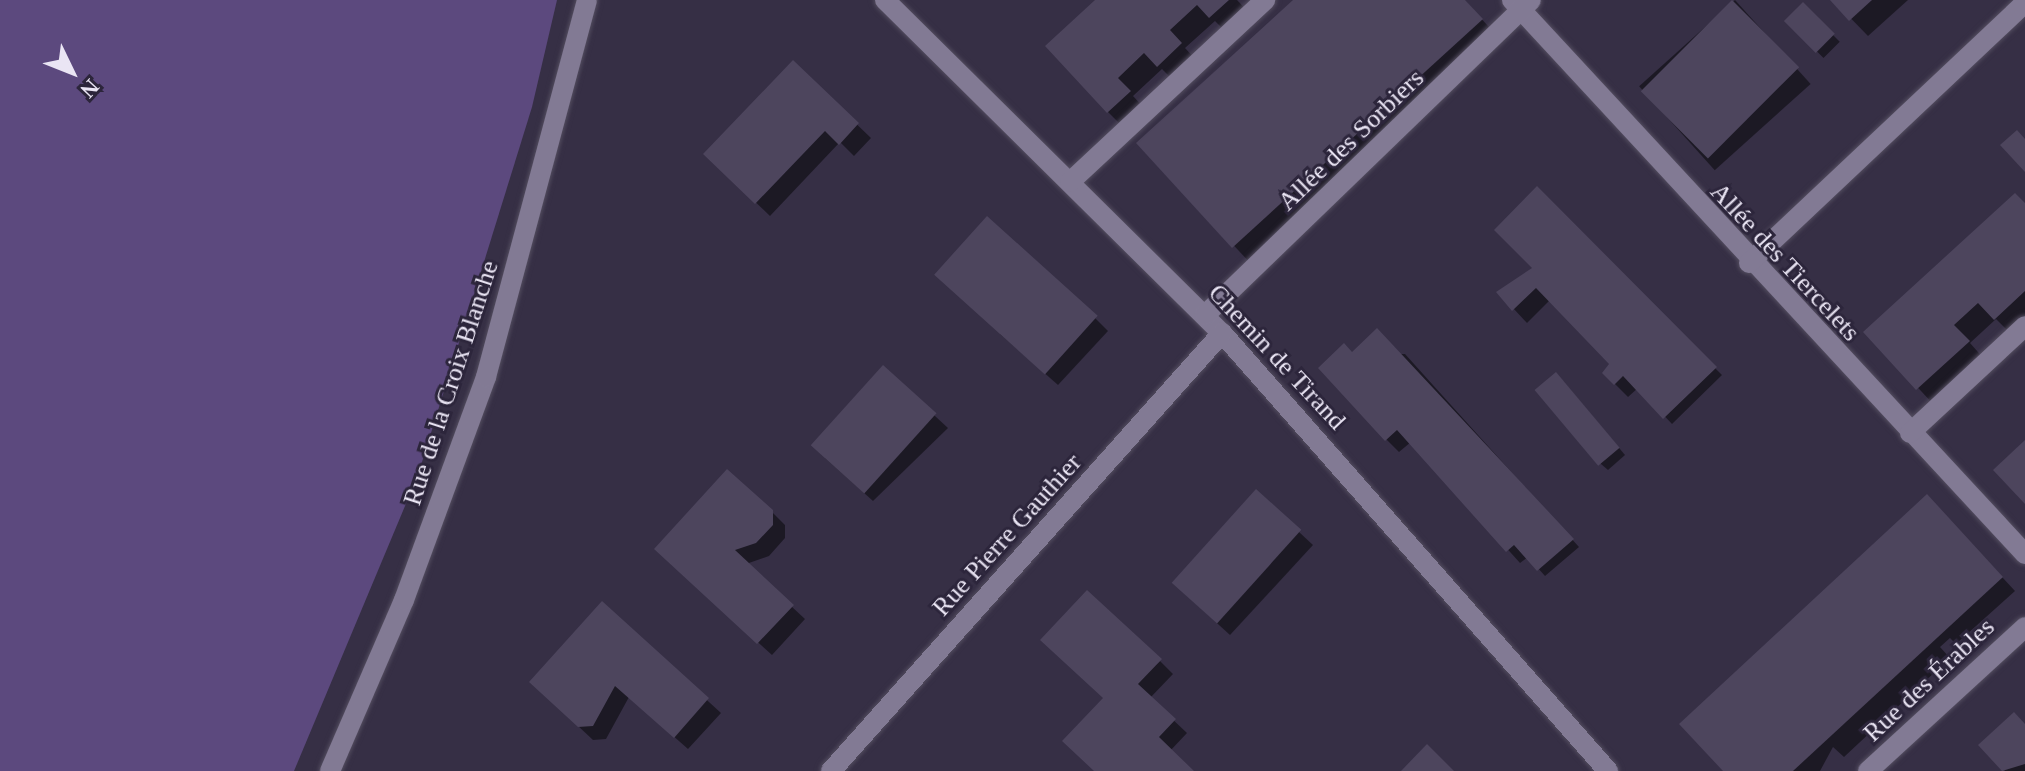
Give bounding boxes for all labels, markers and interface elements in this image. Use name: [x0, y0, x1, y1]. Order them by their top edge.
north arrow: [32, 32, 112, 112]
street label: Allée des Sorbiers: [1272, 63, 1430, 217]
text: N: [75, 74, 104, 103]
street label: Allée des Tiercelets: [1704, 176, 1866, 348]
street label: Rue de la Croix Blanche: [397, 257, 505, 509]
street label: Chemin de Tirand: [1201, 278, 1353, 436]
street label: Rue Pierre Gauthier: [926, 447, 1088, 623]
street label: Rue des Érables: [1857, 611, 2001, 749]

